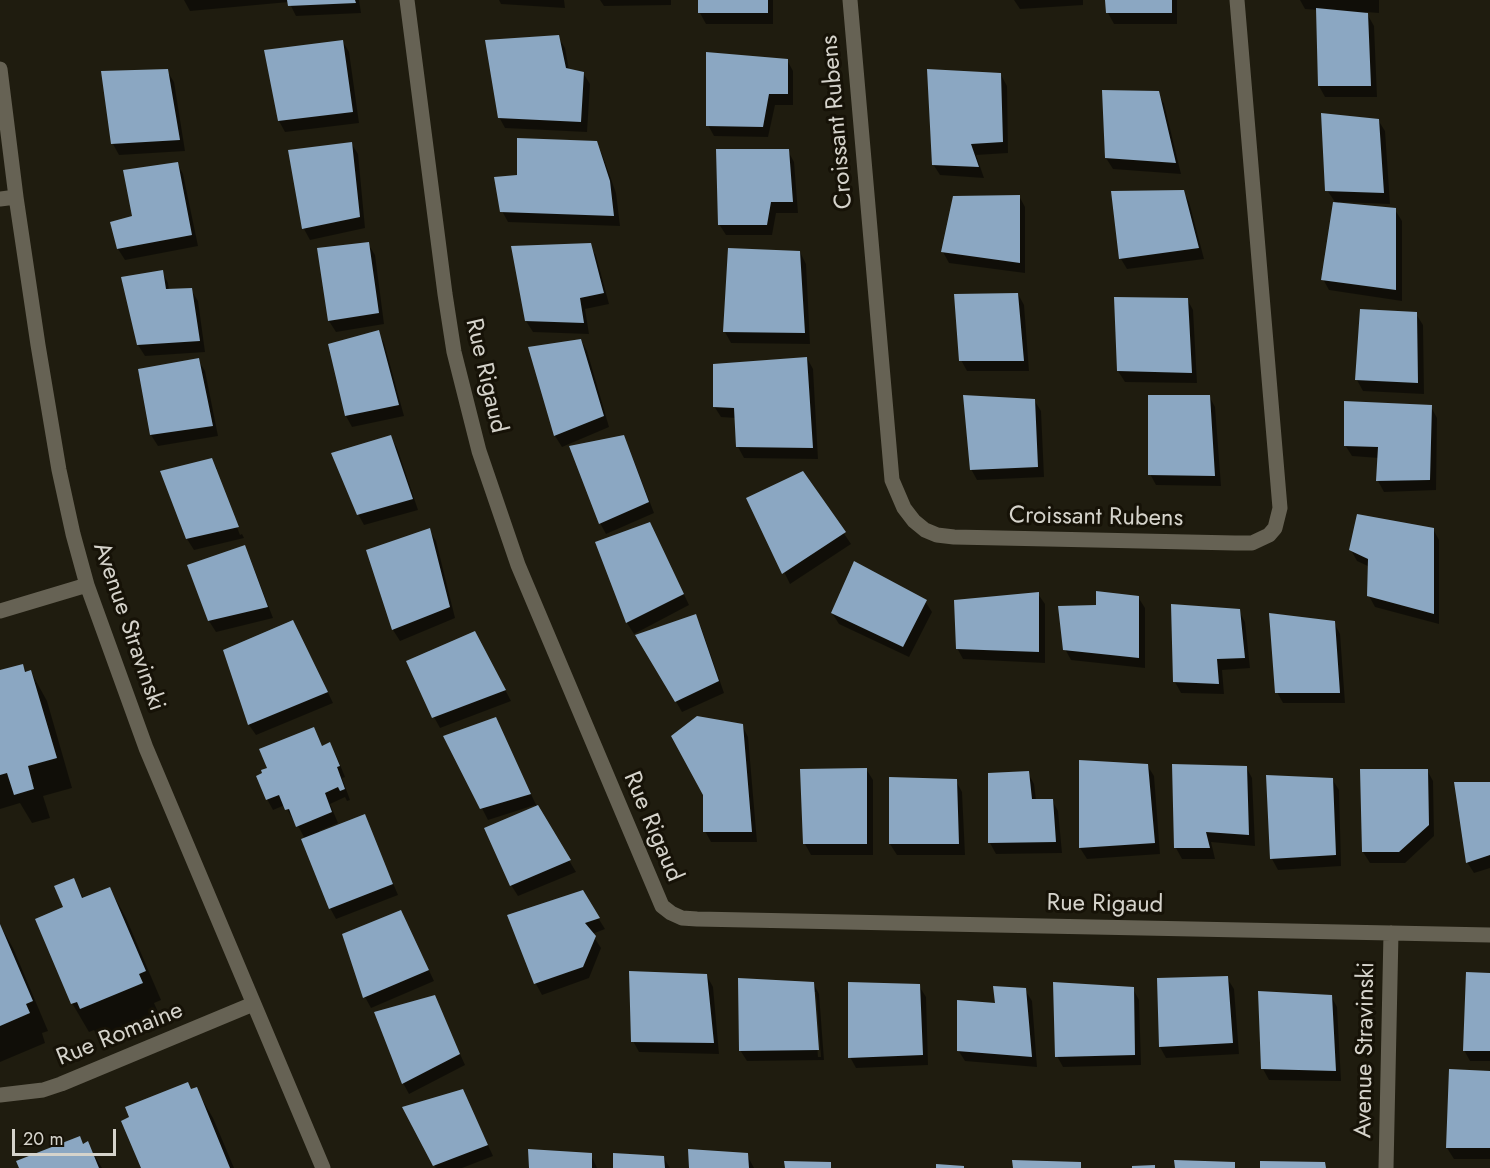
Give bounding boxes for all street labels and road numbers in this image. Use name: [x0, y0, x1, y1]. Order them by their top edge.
street label: Croissant Rubens: [816, 34, 860, 210]
street label: Rue Rigaud: [458, 316, 512, 436]
street label: Croissant Rubens: [1009, 502, 1183, 534]
street label: Avenue Stravinski: [86, 539, 170, 715]
street label: Rue Rigaud: [616, 768, 688, 886]
street label: Rue Rigaud: [1046, 890, 1164, 920]
street label: Avenue Stravinski: [1350, 962, 1382, 1138]
street label: Rue Romaine: [53, 997, 187, 1073]

